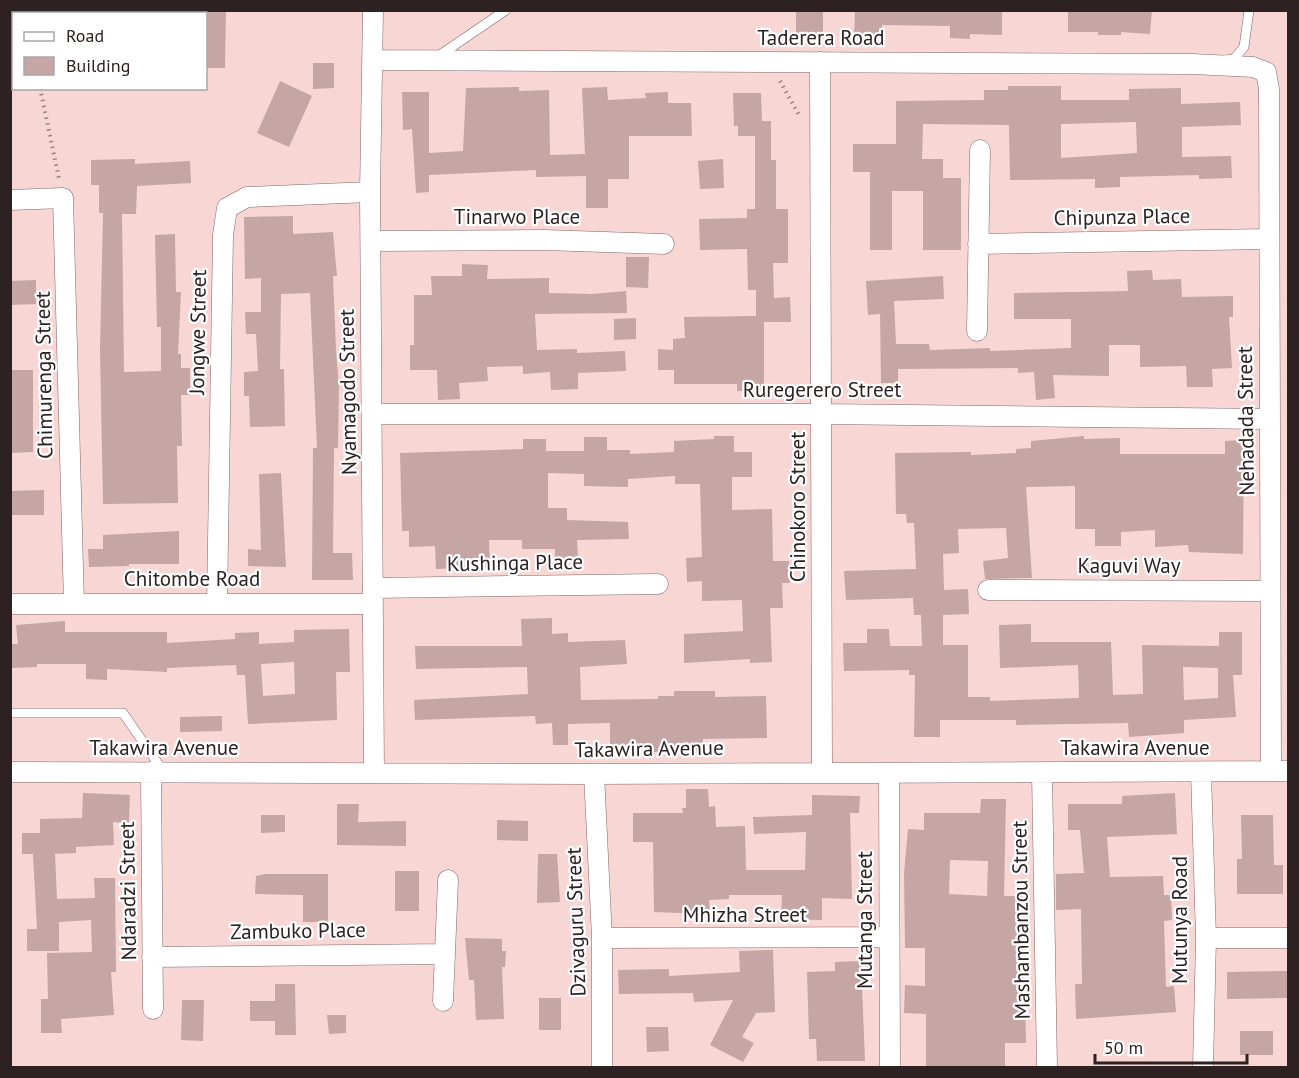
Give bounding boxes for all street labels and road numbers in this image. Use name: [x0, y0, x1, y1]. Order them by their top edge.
street label: Taderera Road: [757, 24, 885, 51]
street label: Chipunza Place: [1053, 202, 1191, 231]
street label: Tinarwo Place: [454, 203, 580, 230]
street label: Jongwe Street: [183, 269, 212, 396]
street label: Chimurenga Street: [29, 291, 58, 459]
street label: Nyamagodo Street: [333, 309, 362, 475]
street label: Nehadada Street: [1231, 346, 1260, 496]
street label: Ruregerero Street: [743, 376, 901, 403]
street label: Chinokoro Street: [784, 432, 811, 582]
street label: Kushinga Place: [447, 548, 583, 577]
street label: Kaguvi Way: [1078, 552, 1181, 579]
street label: Chitombe Road: [124, 565, 260, 592]
street label: Takawira Avenue: [89, 734, 239, 761]
street label: Takawira Avenue: [574, 734, 724, 763]
street label: Takawira Avenue: [1060, 734, 1210, 761]
street label: Mashambanzou Street: [1005, 820, 1036, 1020]
street label: Ndaradzi Street: [113, 821, 142, 961]
street label: Dzivaguru Street: [559, 847, 592, 997]
street label: Mutanga Street: [851, 851, 878, 989]
street label: Mutunya Road: [1166, 856, 1193, 984]
street label: Mhizha Street: [683, 901, 807, 928]
street label: Zambuko Place: [230, 916, 366, 945]

